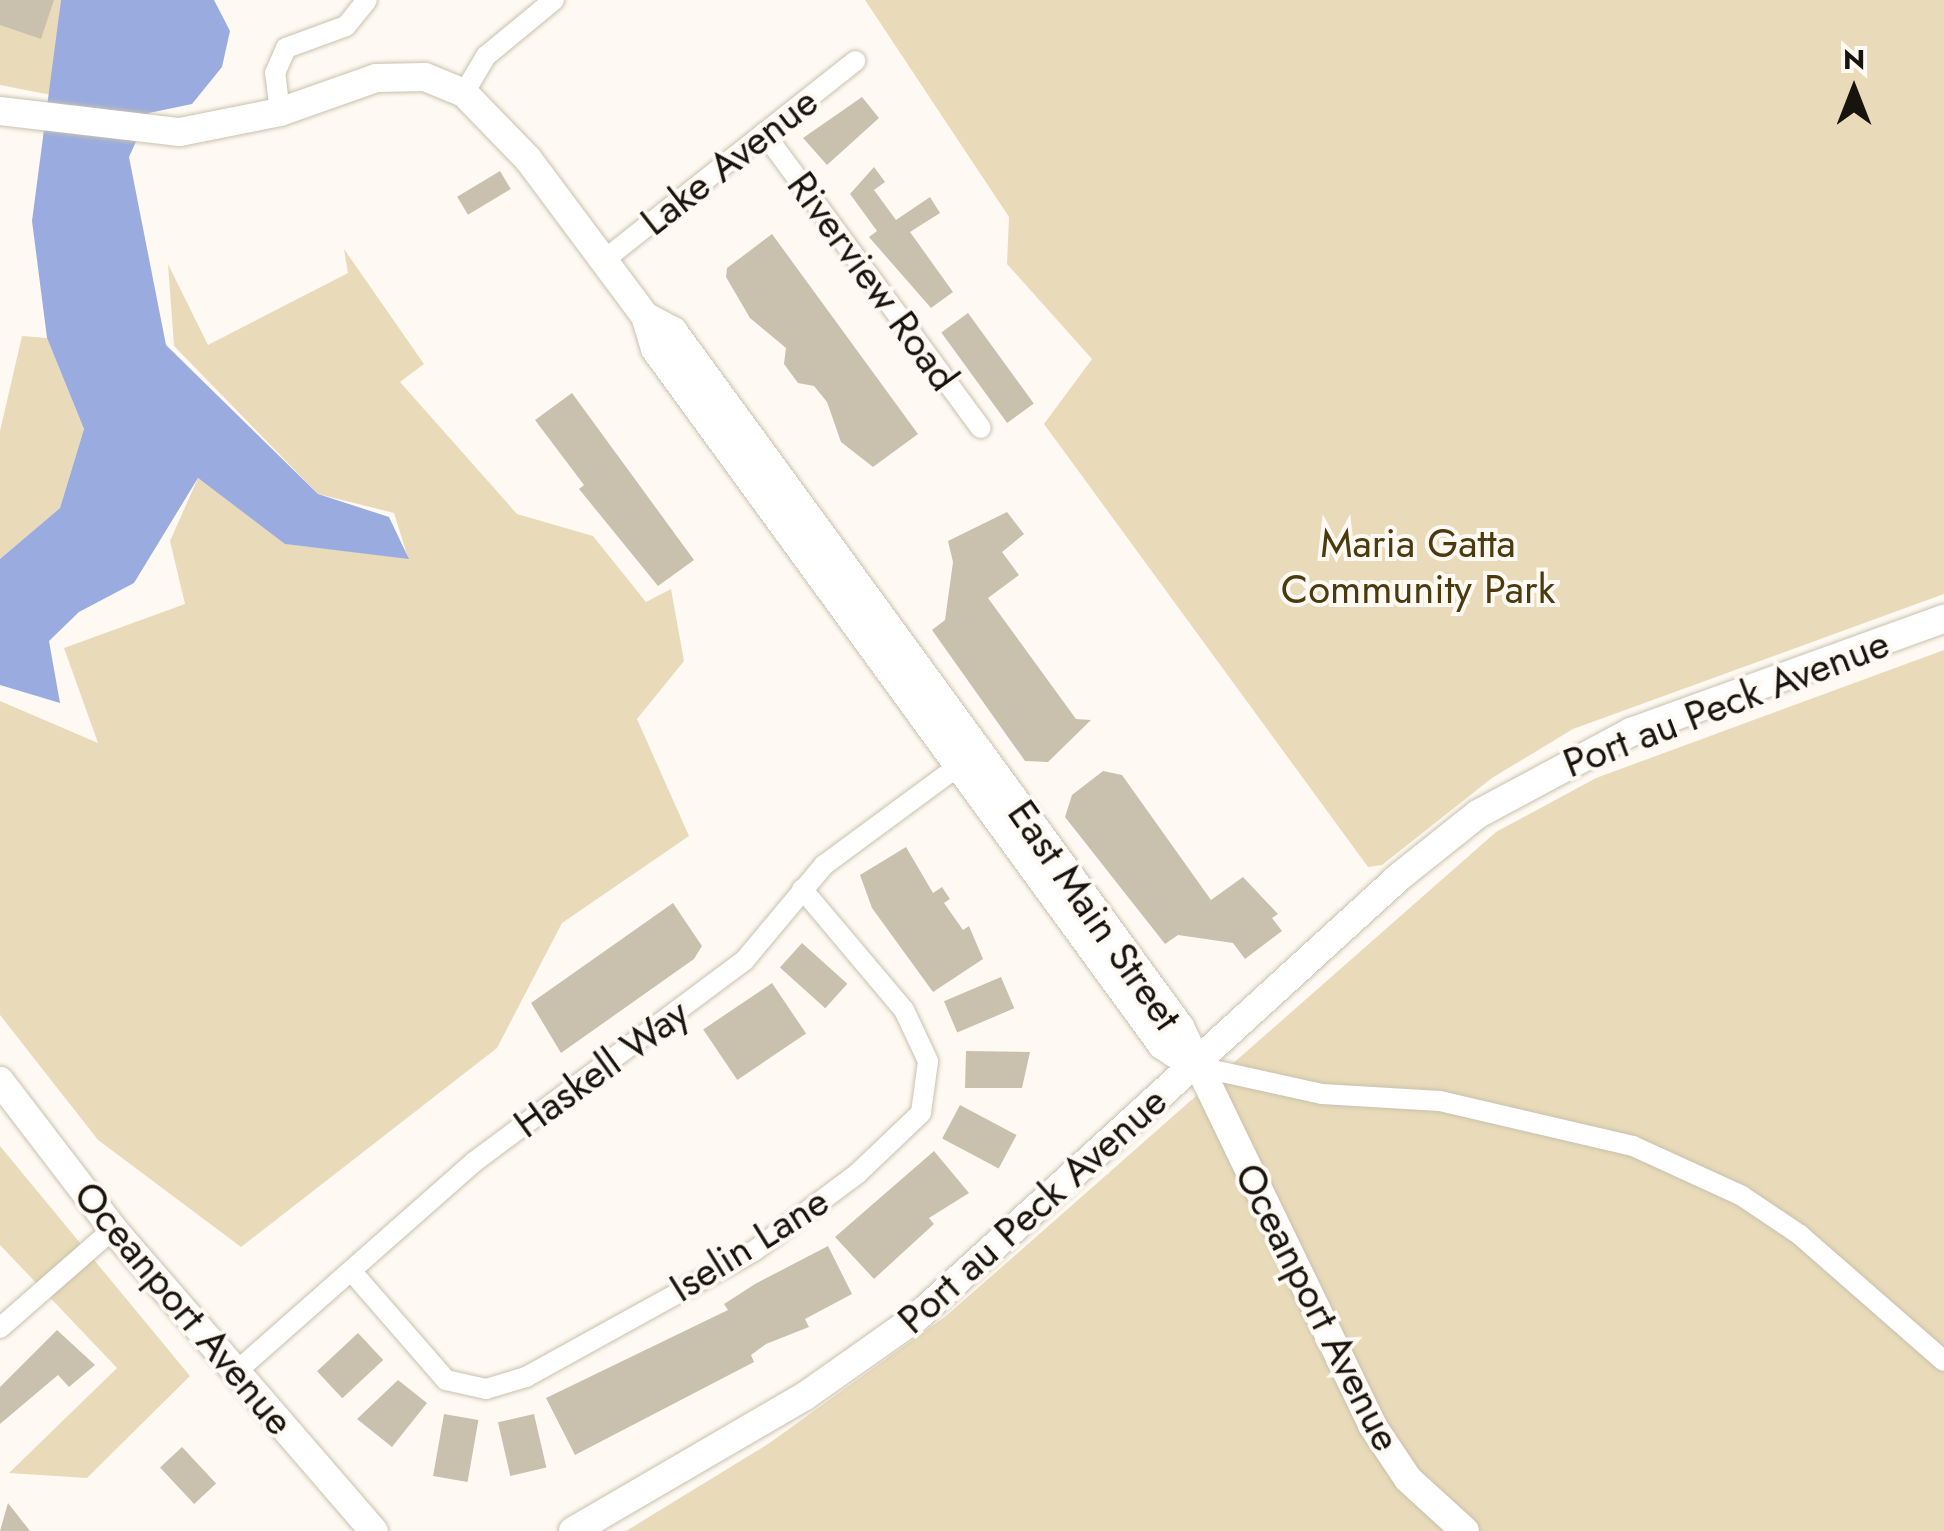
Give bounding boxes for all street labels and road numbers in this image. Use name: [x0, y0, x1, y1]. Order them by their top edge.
street label: Lake Avenue: [631, 77, 827, 245]
street label: Riverview Road: [778, 162, 968, 400]
street label: Port au Peck Avenue: [1556, 619, 1896, 787]
street label: East Main Street: [998, 791, 1192, 1039]
street label: Haskell Way: [504, 989, 698, 1147]
street label: Port au Peck Avenue: [888, 1077, 1176, 1343]
street label: Oceanport Avenue: [1225, 1155, 1411, 1459]
street label: Oceanport Avenue: [64, 1171, 304, 1445]
street label: Iselin Lane: [661, 1176, 837, 1312]

